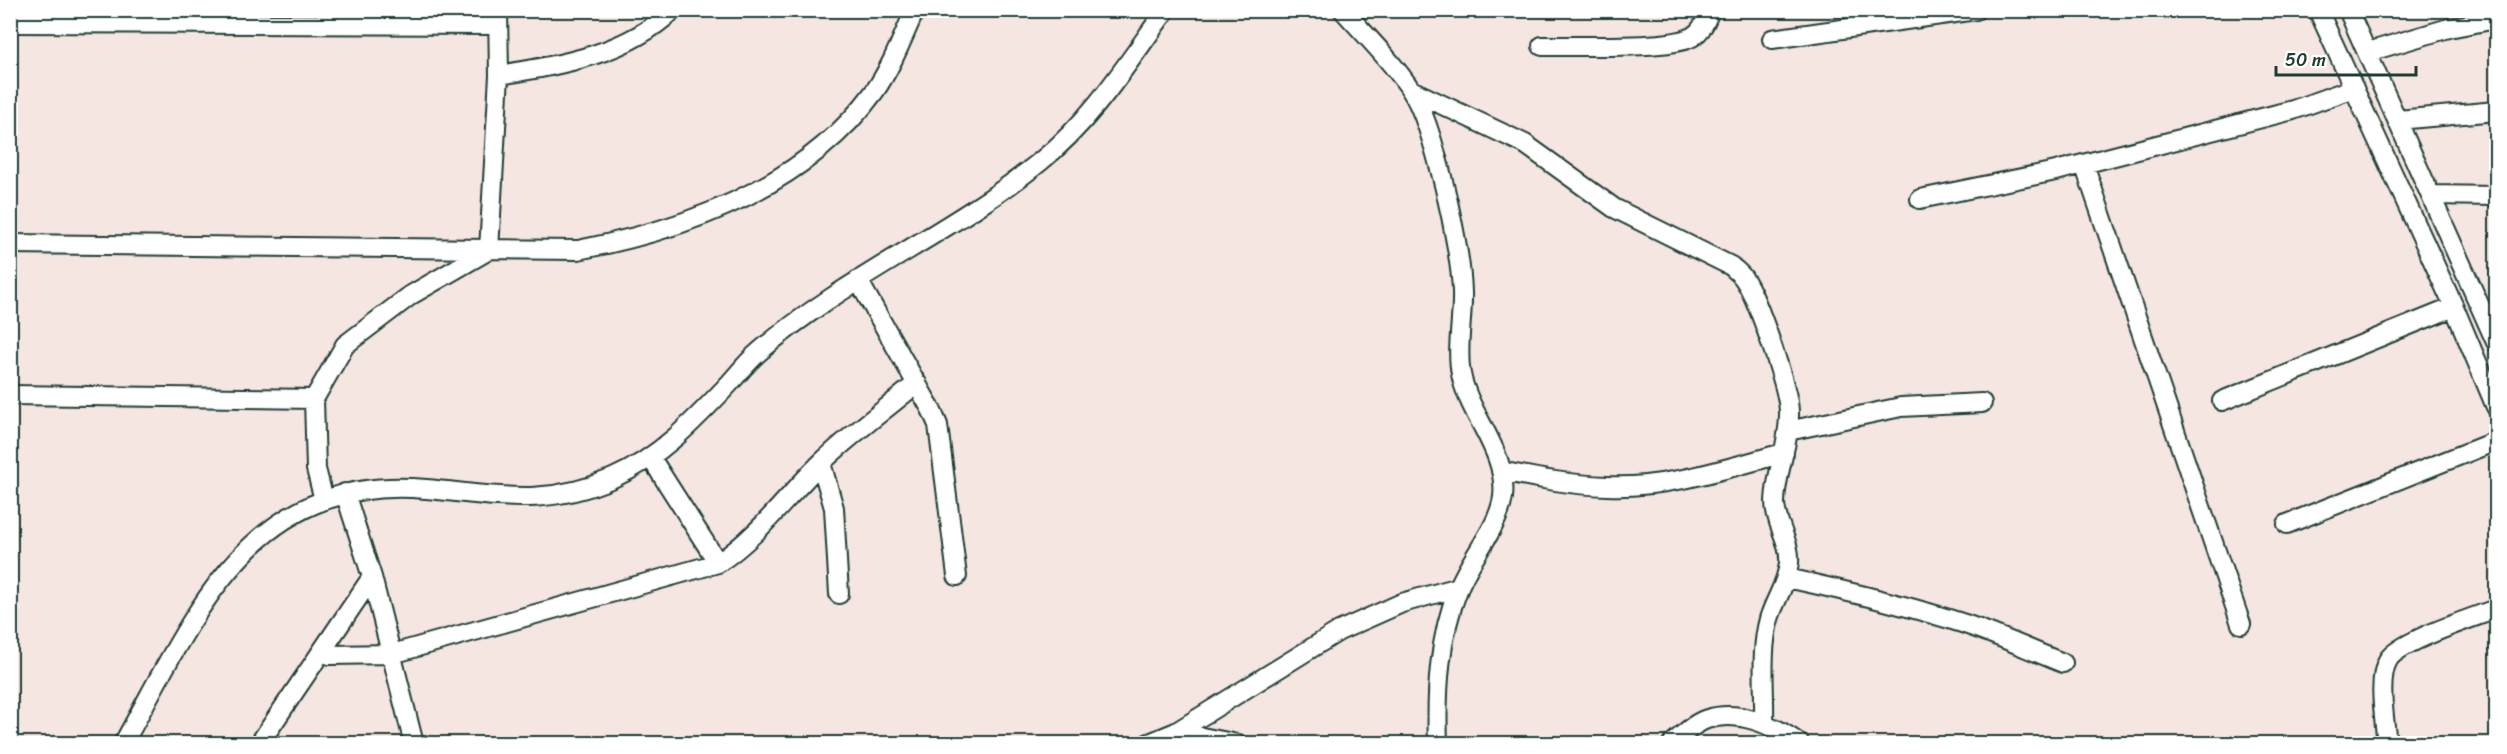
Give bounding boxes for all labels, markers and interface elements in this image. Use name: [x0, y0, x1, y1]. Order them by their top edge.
scale bar: [2276, 39, 2416, 77]
text: 50 m: [2285, 44, 2326, 76]

